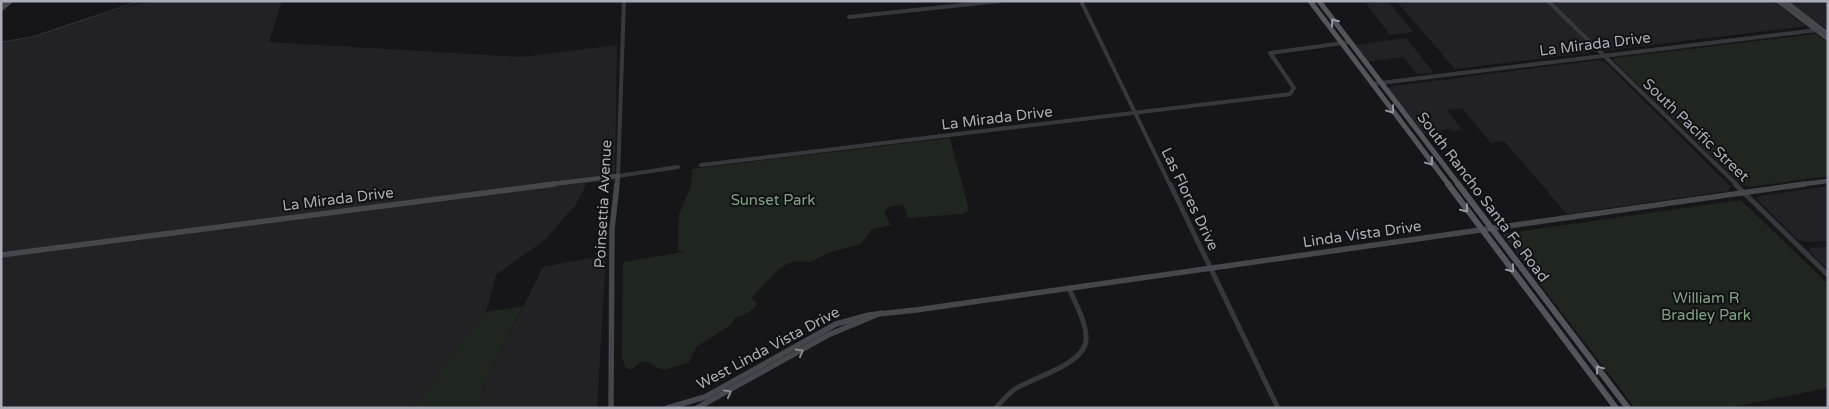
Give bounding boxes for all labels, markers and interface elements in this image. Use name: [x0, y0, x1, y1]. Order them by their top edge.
one-way arrow: [1332, 19, 1340, 28]
street label: La Mirada Drive: [1538, 28, 1652, 60]
street label: South Pacific Street: [1639, 75, 1753, 185]
street label: La Mirada Drive: [940, 102, 1054, 134]
one-way arrow: [1385, 104, 1394, 114]
street label: South Rancho Santa Fe Road: [1413, 109, 1553, 285]
street label: Poinsettia Avenue: [591, 139, 615, 269]
street label: Las Flores Drive: [1157, 145, 1223, 253]
one-way arrow: [1424, 156, 1433, 166]
street label: La Mirada Drive: [281, 183, 395, 215]
park label: Sunset Park: [731, 191, 815, 209]
one-way arrow: [1460, 204, 1469, 213]
street label: Linda Vista Drive: [1302, 217, 1422, 251]
one-way arrow: [1505, 263, 1513, 272]
park label: William R Bradley Park: [1661, 289, 1751, 324]
street label: West Linda Vista Drive: [693, 303, 843, 393]
one-way arrow: [795, 348, 804, 358]
one-way arrow: [1596, 366, 1604, 375]
one-way arrow: [723, 389, 732, 399]

